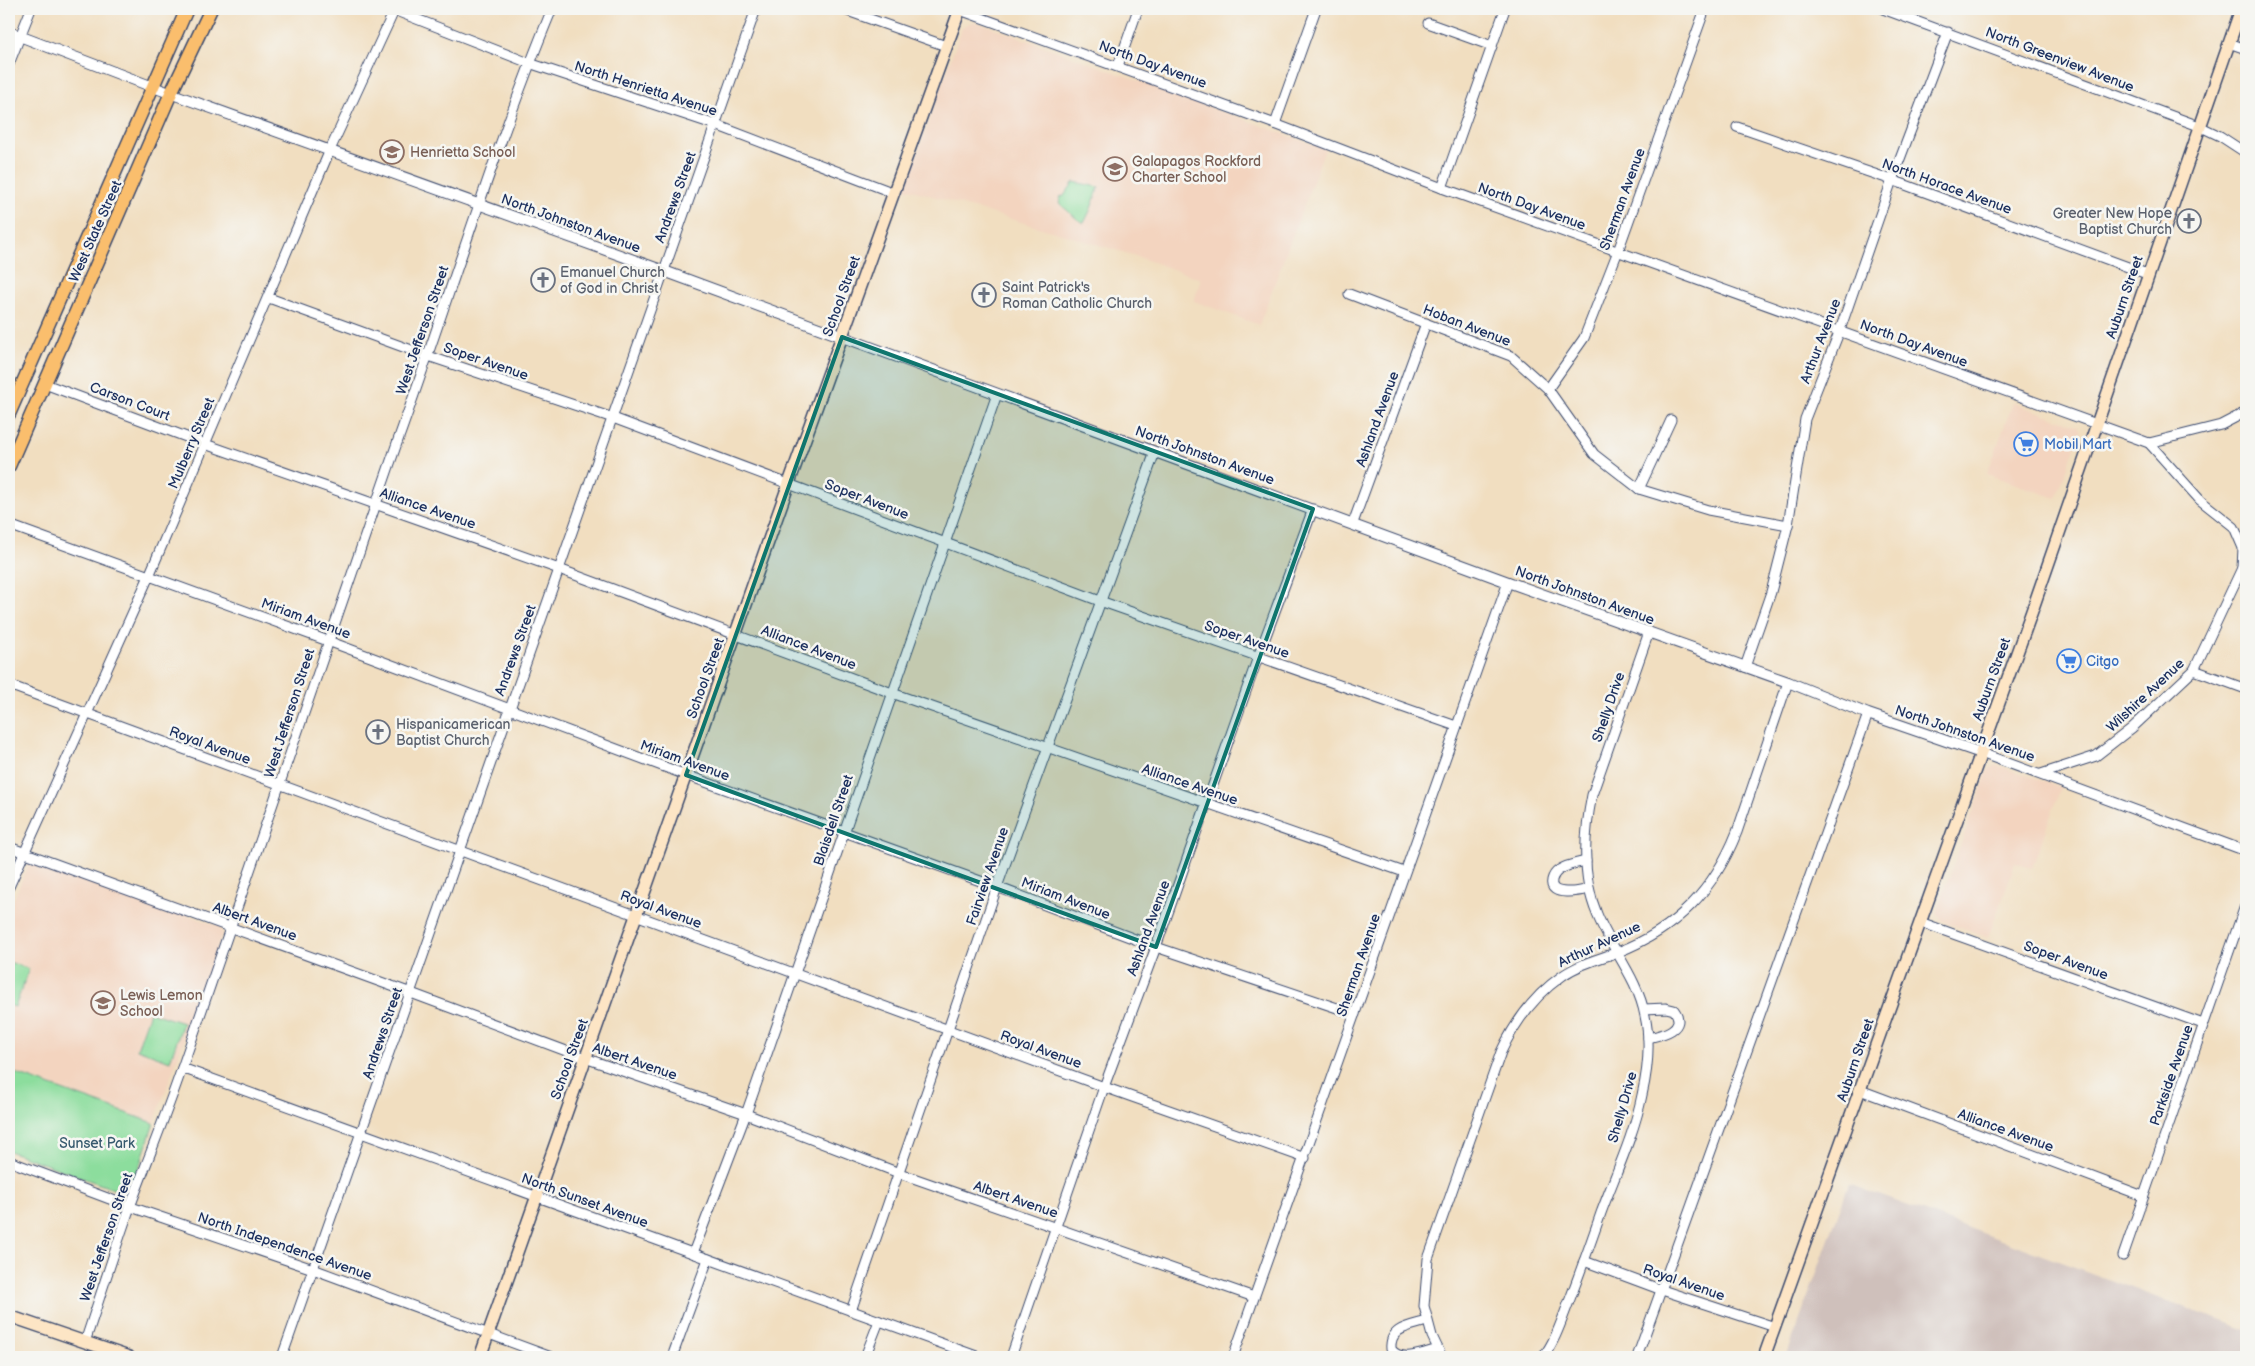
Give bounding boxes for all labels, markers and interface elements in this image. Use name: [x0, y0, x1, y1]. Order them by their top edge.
street label: North Greenview Avenue: [1983, 23, 2137, 96]
street label: North Day Avenue: [1097, 37, 1209, 92]
street label: North Henrietta Avenue: [572, 57, 720, 120]
school or university icon: Henrietta School: [379, 139, 405, 165]
place label: Henrietta School: [410, 144, 515, 161]
street label: Sherman Avenue: [1596, 146, 1649, 253]
street label: Andrews Street: [651, 149, 700, 245]
place label: Galapagos Rockford Charter School: [1132, 153, 1261, 186]
street label: North Horace Avenue: [1880, 155, 2014, 218]
school or university icon: Galapagos Rockford Charter School: [1102, 156, 1128, 182]
street label: West State Street: [65, 177, 126, 285]
street label: North Day Avenue: [1476, 179, 1588, 234]
street label: North Johnston Avenue: [499, 190, 643, 257]
place label: Greater New Hope Baptist Church: [2053, 205, 2172, 238]
church icon: Greater New Hope Baptist Church: [2176, 208, 2202, 234]
street label: School Street: [819, 253, 864, 339]
street label: Auburn Street: [2102, 253, 2147, 341]
street label: West Jefferson Street: [392, 263, 453, 397]
place label: Emanuel Church of God in Christ: [560, 264, 665, 297]
church icon: Emanuel Church of God in Christ: [530, 267, 556, 293]
place label: Saint Patrick's Roman Catholic Church: [1002, 279, 1152, 312]
church icon: Saint Patrick's Roman Catholic Church: [971, 282, 997, 308]
street label: Arthur Avenue: [1797, 296, 1844, 386]
street label: Hoban Avenue: [1421, 301, 1513, 350]
street label: North Day Avenue: [1858, 316, 1970, 371]
street label: Soper Avenue: [441, 339, 531, 384]
street label: Ashland Avenue: [1352, 369, 1403, 469]
street label: Carson Court: [87, 378, 173, 425]
street label: Mulberry Street: [165, 394, 219, 491]
street label: North Johnston Avenue: [1133, 422, 1277, 489]
supermarket icon: Mobil Mart: [2013, 431, 2039, 457]
place label: Mobil Mart: [2044, 436, 2112, 453]
street label: Soper Avenue: [822, 476, 911, 523]
street label: Alliance Avenue: [378, 484, 478, 533]
street label: North Johnston Avenue: [1513, 562, 1657, 629]
street label: Miriam Avenue: [259, 594, 353, 643]
street label: Andrews Street: [491, 602, 540, 698]
street label: Soper Avenue: [1202, 617, 1292, 662]
street label: Alliance Avenue: [759, 622, 859, 673]
street label: School Street: [683, 635, 728, 721]
street label: Auburn Street: [1969, 635, 2015, 723]
street label: West Jefferson Street: [261, 646, 319, 780]
supermarket icon: Citgo: [2056, 648, 2082, 674]
place label: Citgo: [2086, 653, 2119, 670]
street label: Wilshire Avenue: [2103, 655, 2188, 736]
street label: Shelly Drive: [1589, 670, 1628, 744]
street label: North Johnston Avenue: [1893, 702, 2037, 765]
place label: Hispanicamerican Baptist Church: [396, 716, 511, 749]
church icon: Hispanicamerican Baptist Church: [365, 719, 391, 745]
street label: Royal Avenue: [167, 723, 253, 768]
street label: Miriam Avenue: [638, 736, 732, 785]
street label: Alliance Avenue: [1140, 760, 1240, 809]
street label: Blaisdell Street: [810, 772, 857, 868]
street label: Fairview Avenue: [963, 825, 1012, 927]
street label: Miriam Avenue: [1019, 874, 1113, 923]
street label: Ashland Avenue: [1123, 878, 1174, 978]
street label: Royal Avenue: [618, 887, 704, 932]
street label: Albert Avenue: [211, 898, 299, 945]
street label: Sherman Avenue: [1333, 911, 1384, 1019]
street label: Arthur Avenue: [1555, 918, 1643, 971]
street label: Soper Avenue: [2021, 937, 2110, 984]
street label: Andrews Street: [359, 984, 406, 1081]
place label: Lewis Lemon School: [120, 987, 203, 1020]
school or university icon: Lewis Lemon School: [90, 990, 116, 1016]
street label: School Street: [547, 1016, 592, 1102]
street label: Auburn Street: [1833, 1016, 1878, 1104]
street label: Parkside Avenue: [2146, 1023, 2197, 1128]
street label: Royal Avenue: [998, 1027, 1084, 1072]
street label: Albert Avenue: [590, 1039, 679, 1084]
street label: Shelly Drive: [1604, 1070, 1641, 1145]
street label: Alliance Avenue: [1956, 1105, 2056, 1156]
park label: Sunset Park: [59, 1135, 135, 1152]
street label: West Jefferson Street: [76, 1170, 137, 1304]
street label: North Sunset Avenue: [519, 1170, 651, 1231]
street label: Albert Avenue: [971, 1177, 1060, 1222]
street label: North Independence Avenue: [195, 1209, 374, 1284]
street label: Royal Avenue: [1641, 1261, 1727, 1304]

